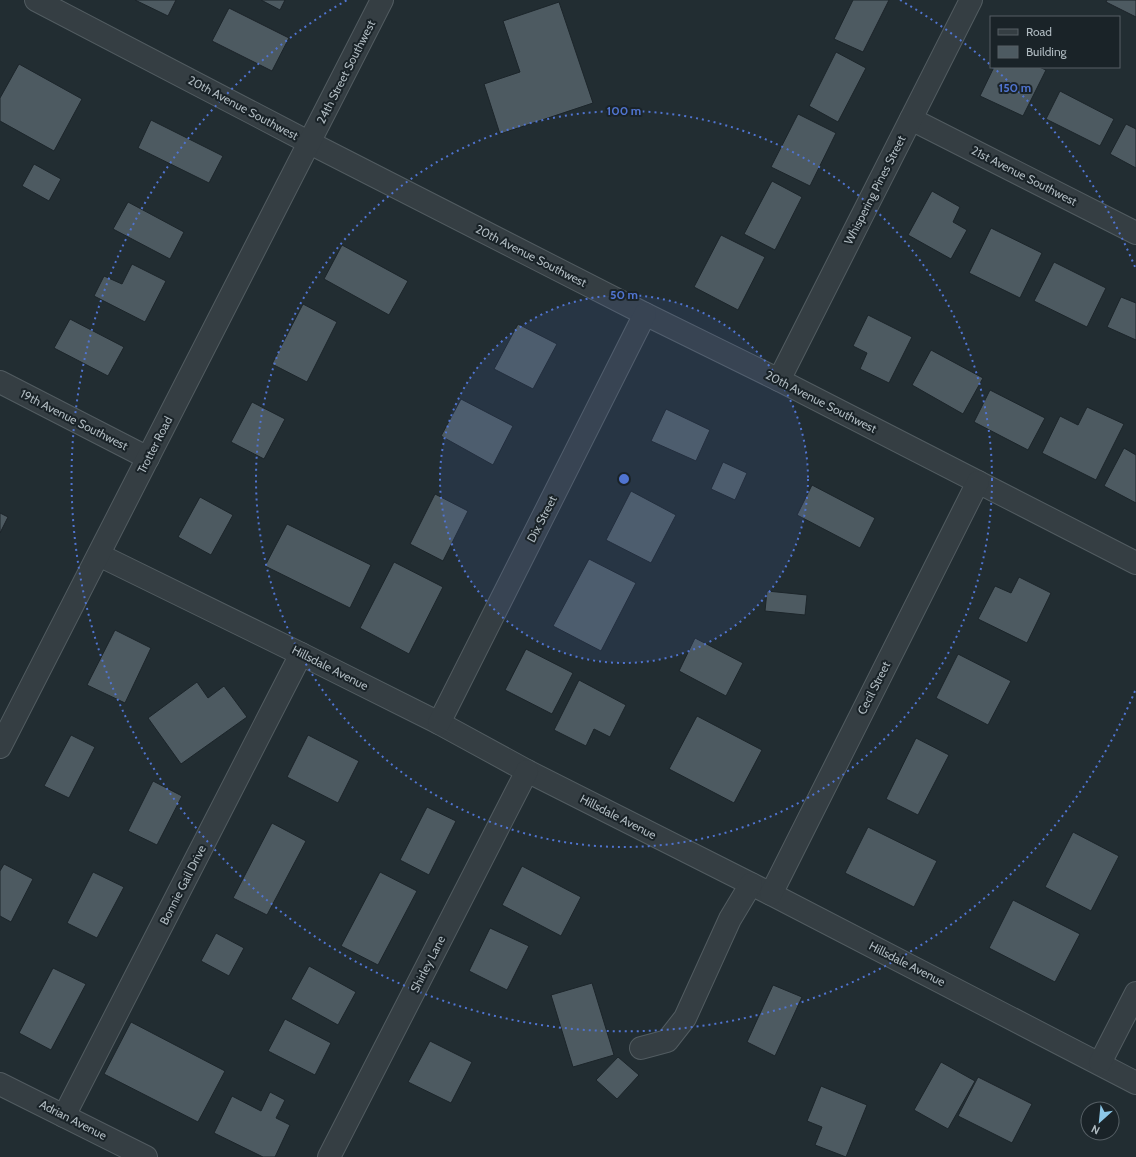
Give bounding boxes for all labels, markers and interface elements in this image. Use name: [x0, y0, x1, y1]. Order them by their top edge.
legend: [990, 16, 1120, 68]
street label: 24th Street Southwest: [313, 18, 378, 126]
text: Road: [1026, 24, 1052, 39]
text: Building: [1026, 44, 1068, 59]
street label: 20th Avenue Southwest: [185, 72, 301, 143]
text: 150 m: [999, 80, 1031, 95]
text: 100 m: [607, 103, 641, 118]
street label: Whispering Pines Street: [840, 133, 909, 247]
street label: 21st Avenue Southwest: [969, 142, 1080, 209]
street label: 20th Avenue Southwest: [473, 221, 589, 290]
text: 50 m: [610, 287, 638, 302]
street label: 20th Avenue Southwest: [763, 367, 879, 436]
street label: 19th Avenue Southwest: [18, 386, 131, 453]
street label: Trotter Road: [134, 414, 175, 476]
centre of rings: [617, 472, 631, 486]
street label: Dix Street: [523, 493, 560, 545]
street label: Hillsdale Avenue: [290, 642, 371, 693]
street label: Cecil Street: [854, 659, 893, 717]
street label: Hillsdale Avenue: [578, 791, 659, 842]
street label: Bonnie Gail Drive: [156, 842, 209, 927]
street label: Shirley Lane: [407, 933, 448, 995]
street label: Hillsdale Avenue: [867, 938, 948, 989]
street label: Adrian Avenue: [37, 1096, 109, 1143]
north arrow: [1080, 1101, 1120, 1141]
text: N: [1089, 1122, 1102, 1138]

